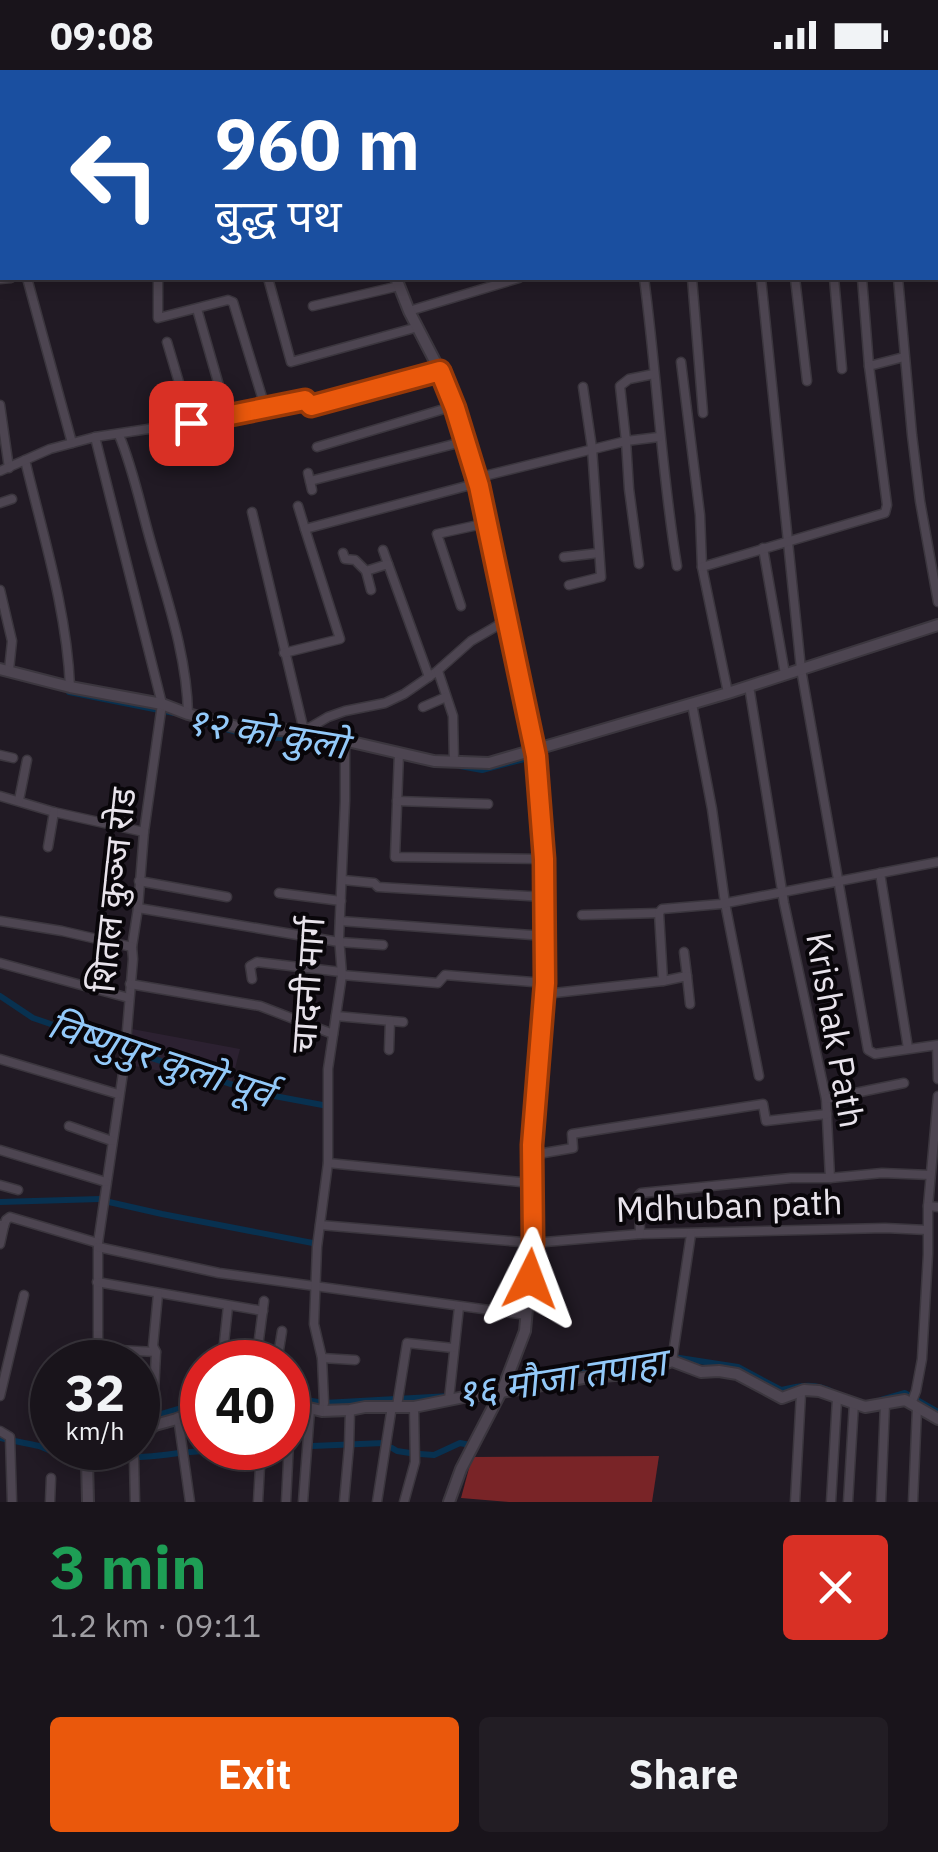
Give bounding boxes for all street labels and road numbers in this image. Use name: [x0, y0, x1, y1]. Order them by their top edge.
street label: शितल कुञ्ज रोड: [78, 784, 146, 995]
street label: चादनी मार्ग: [279, 914, 335, 1055]
street label: Krishak Path: [796, 929, 876, 1131]
street label: Mdhuban path: [615, 1178, 843, 1232]

